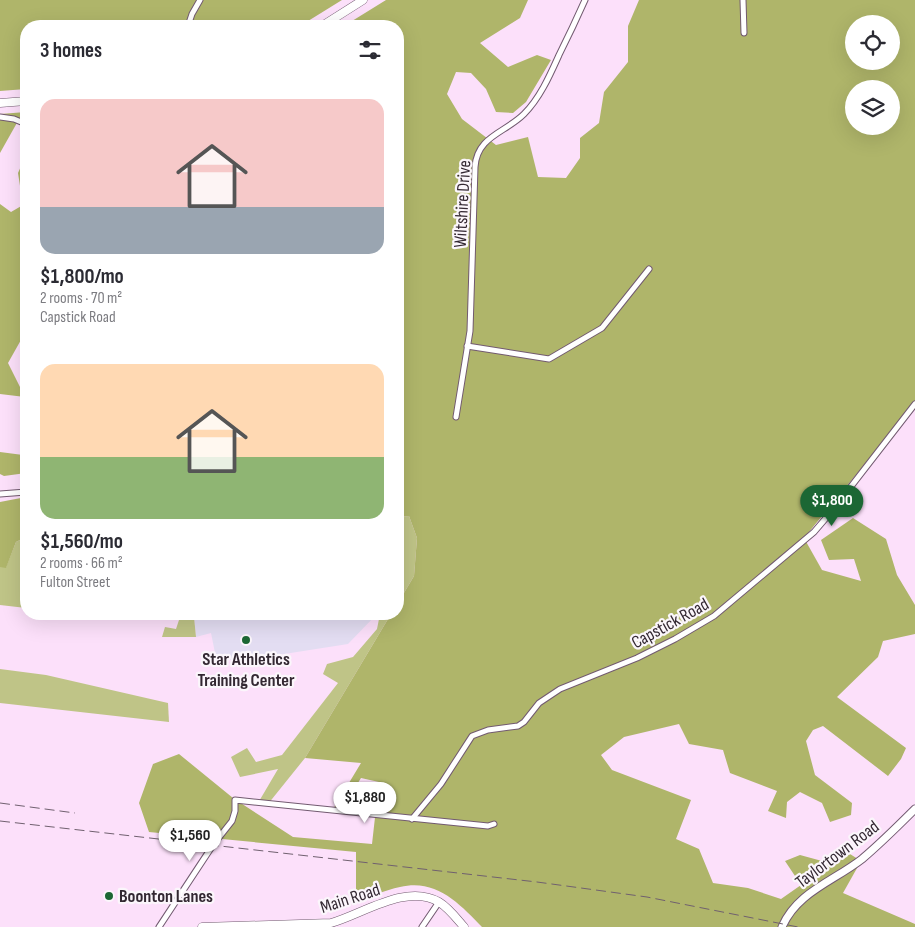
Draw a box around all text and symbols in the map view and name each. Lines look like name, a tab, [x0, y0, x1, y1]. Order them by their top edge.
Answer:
map controls	[845, 15, 900, 135]
button: locate	[845, 15, 900, 70]
icon: filters	[356, 36, 384, 64]
text: 3 homes	[40, 38, 102, 63]
button: layers	[845, 80, 900, 135]
icon: home	[167, 131, 257, 221]
street label: Wiltshire Drive	[450, 160, 475, 248]
text: $1,800/mo	[40, 264, 124, 289]
text: 2 rooms · 70 m²	[40, 289, 122, 308]
text: Capstick Road	[40, 308, 116, 327]
icon: home	[167, 396, 257, 486]
pin: $1,800	[791, 484, 873, 527]
text: $1,800	[811, 491, 853, 510]
text: $1,560/mo	[40, 529, 123, 554]
text: 2 rooms · 66 m²	[40, 554, 123, 573]
text: Fulton Street	[40, 573, 110, 592]
street label: Capstick Road	[628, 594, 713, 653]
marker: Star Athletics Training Center	[240, 634, 252, 646]
place label: Star Athletics Training Center	[197, 649, 295, 691]
pin: $1,880	[324, 782, 406, 824]
text: $1,880	[344, 788, 386, 807]
street label: Taylortown Road	[791, 816, 883, 893]
pin: $1,560	[149, 820, 231, 862]
text: $1,560	[170, 826, 210, 845]
street label: Main Road	[318, 879, 383, 918]
place label: Boonton Lanes	[119, 886, 213, 907]
marker: Boonton Lanes	[103, 890, 115, 902]

